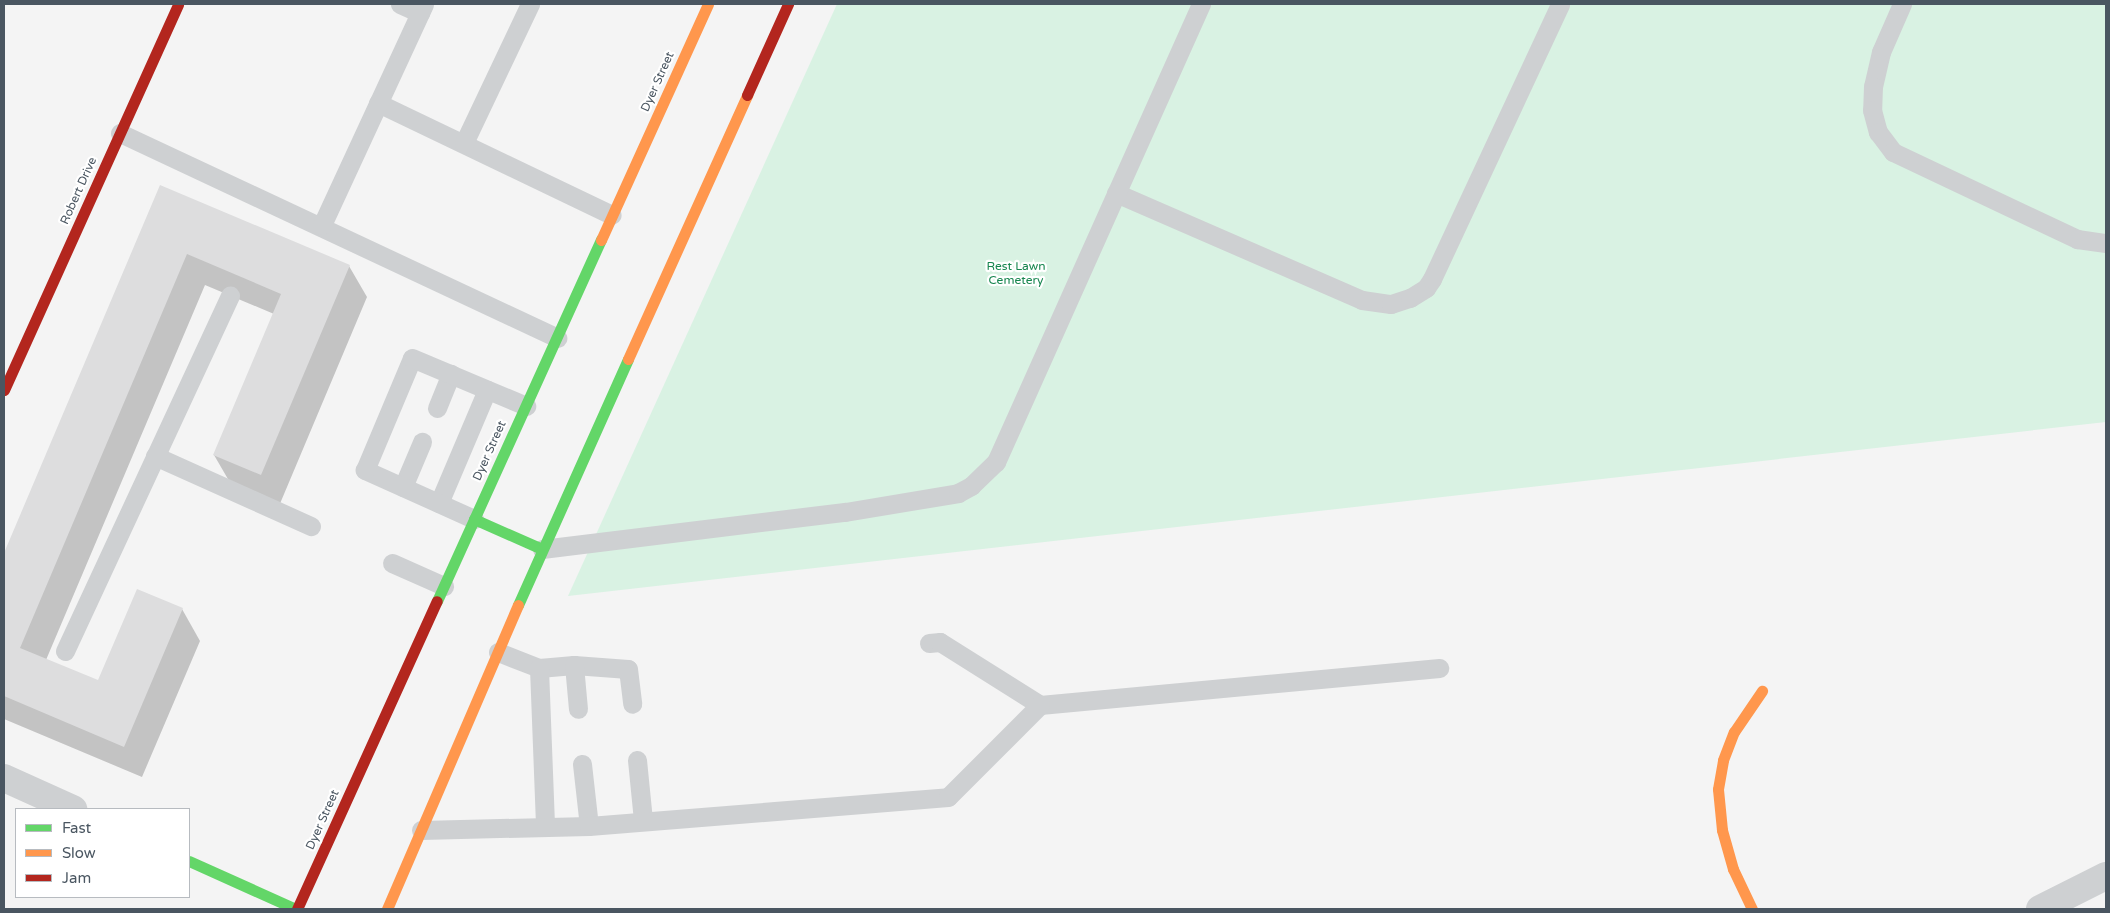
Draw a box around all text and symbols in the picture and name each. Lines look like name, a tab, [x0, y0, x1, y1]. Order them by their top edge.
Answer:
street label: Dyer Street	[638, 50, 678, 114]
street label: Robert Drive	[58, 155, 100, 227]
park label: Rest Lawn Cemetery	[986, 260, 1046, 288]
street label: Dyer Street	[470, 419, 510, 483]
street label: Dyer Street	[303, 788, 343, 852]
legend	[15, 808, 190, 898]
text: Fast	[62, 819, 91, 837]
text: Slow	[62, 844, 96, 862]
text: Jam	[62, 869, 91, 887]

